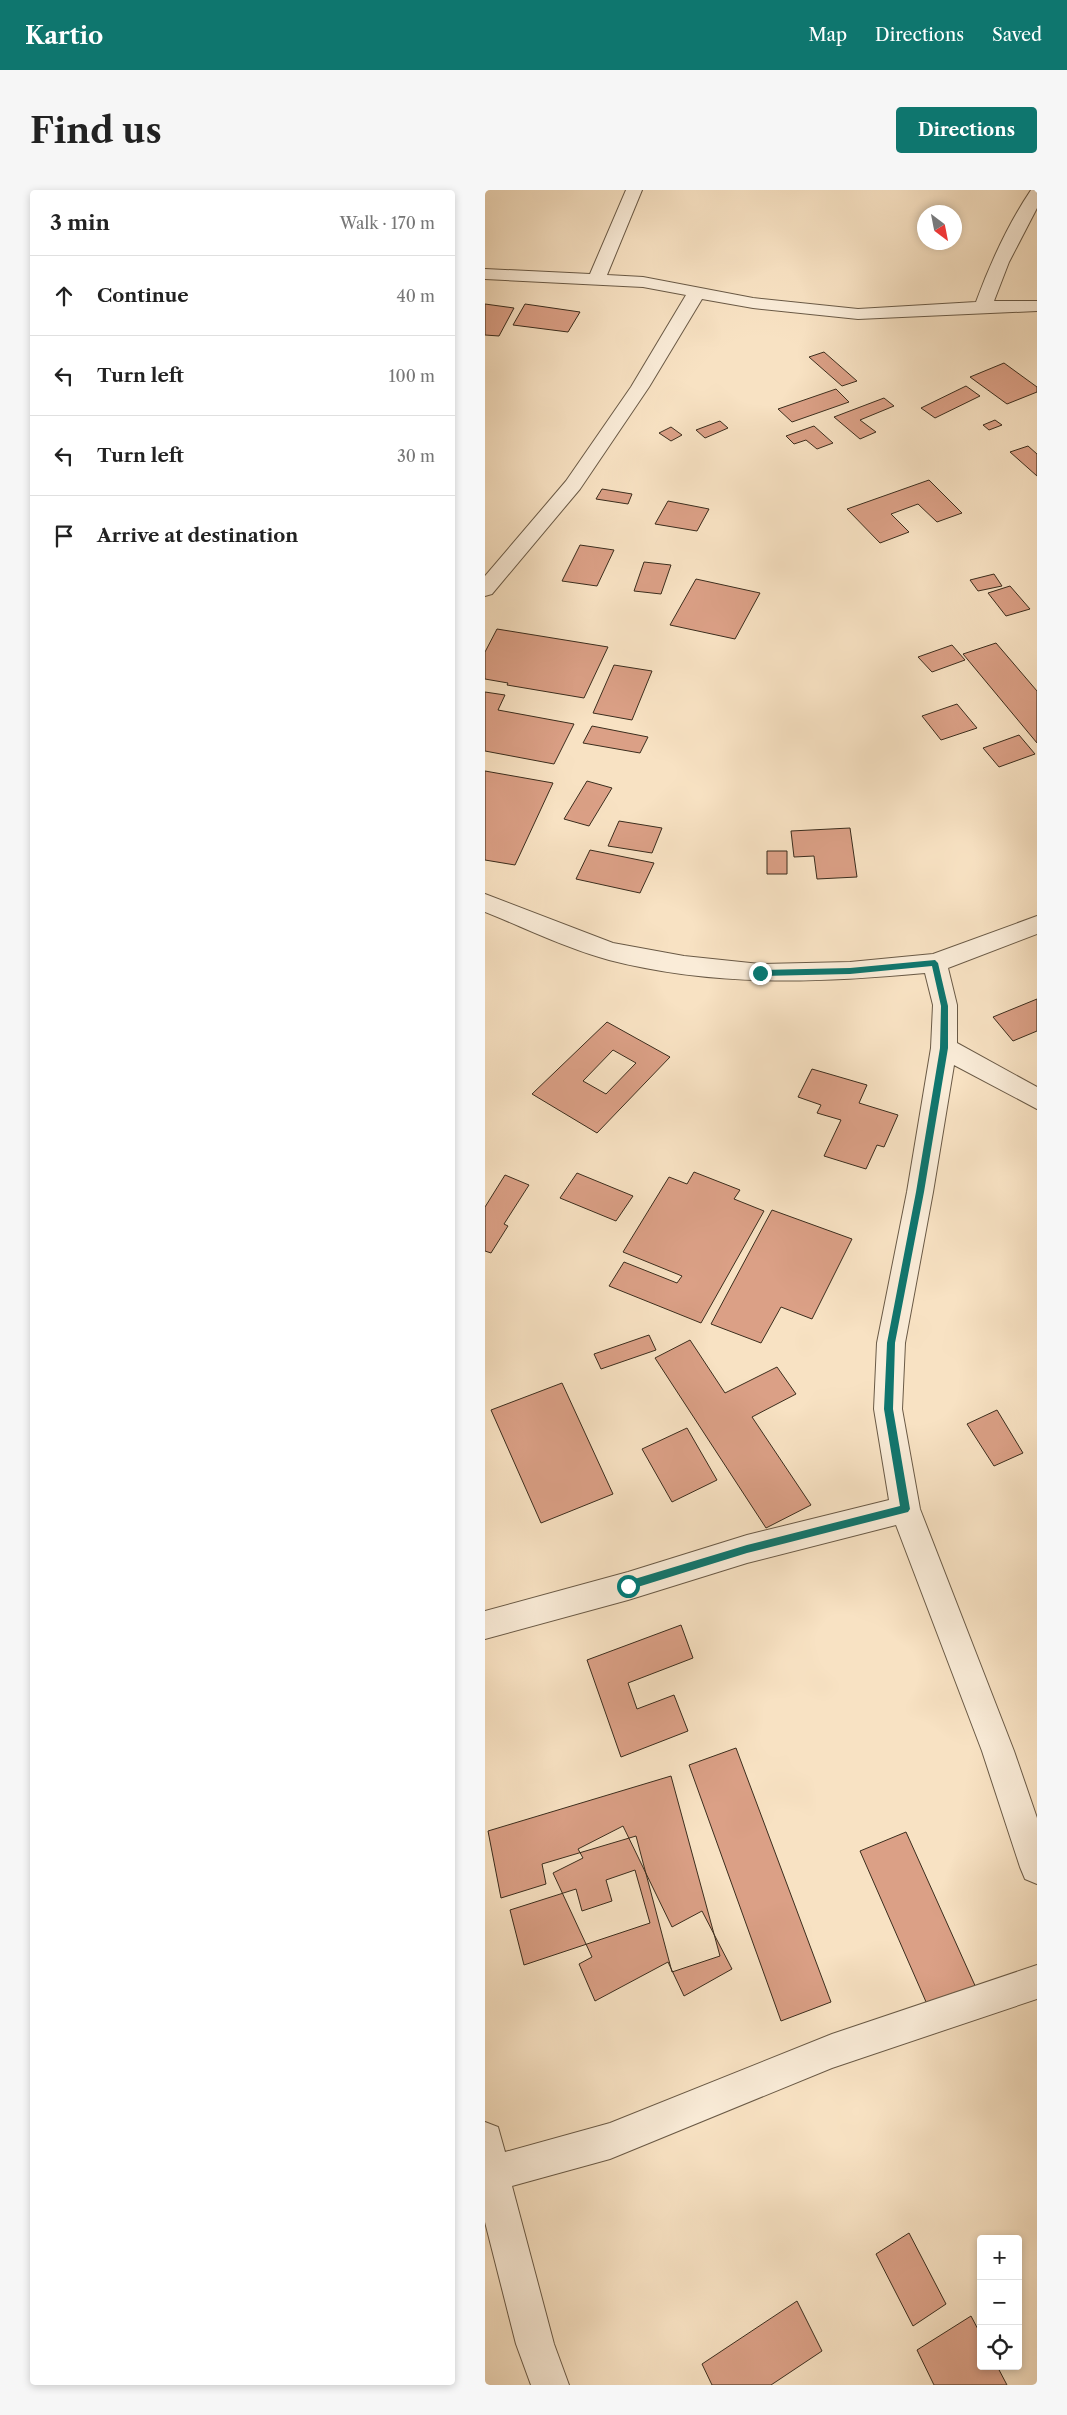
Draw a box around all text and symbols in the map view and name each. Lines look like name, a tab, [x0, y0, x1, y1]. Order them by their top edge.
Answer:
text: Kartio	[25, 21, 103, 50]
text: Map	[808, 24, 847, 46]
text: Directions	[875, 24, 964, 46]
text: Saved	[992, 24, 1042, 46]
button: Directions	[896, 107, 1037, 153]
text: Find us	[30, 109, 162, 152]
north arrow	[917, 205, 962, 250]
text: 3 min	[50, 210, 110, 235]
text: Walk · 170 m	[340, 213, 435, 233]
icon: ahead	[50, 282, 78, 310]
text: Continue	[97, 284, 189, 307]
text: 40 m	[396, 286, 435, 306]
icon: left	[50, 362, 78, 390]
text: Turn left	[97, 364, 184, 387]
text: 100 m	[389, 366, 435, 386]
icon: left	[50, 442, 78, 470]
text: Turn left	[97, 444, 184, 467]
text: 30 m	[397, 446, 435, 466]
icon: arrive	[50, 522, 78, 550]
text: Arrive at destination	[97, 524, 298, 547]
route end	[749, 962, 772, 985]
route start	[617, 1575, 640, 1598]
map controls	[977, 2235, 1022, 2370]
button: +	[977, 2235, 1022, 2280]
button: −	[977, 2280, 1022, 2325]
button: locate	[977, 2325, 1022, 2370]

